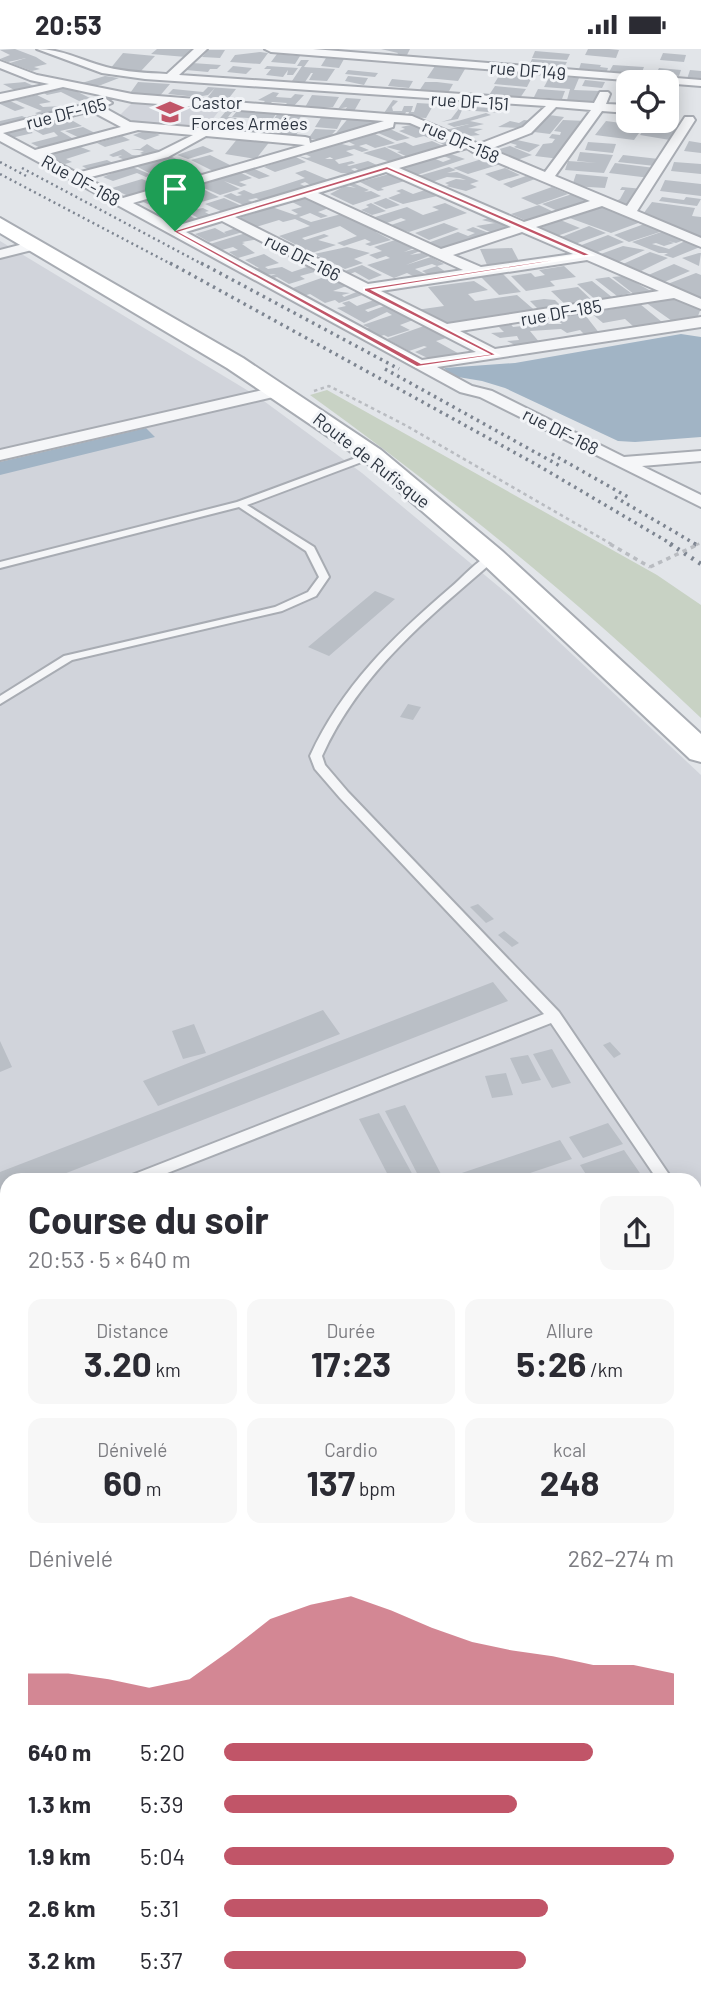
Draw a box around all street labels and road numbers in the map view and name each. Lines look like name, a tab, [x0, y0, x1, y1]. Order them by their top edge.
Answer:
street label: rue DF149	[489, 56, 567, 84]
street label: rue DF-151	[430, 87, 510, 115]
street label: rue DF-165	[24, 92, 108, 134]
street label: rue DF-158	[419, 114, 503, 168]
street label: Rue DF-168	[38, 149, 124, 211]
street label: rue DF-166	[261, 229, 345, 285]
street label: rue DF-185	[519, 294, 603, 330]
street label: rue DF-168	[519, 403, 603, 459]
street label: Route de Rufisque	[309, 407, 435, 513]

